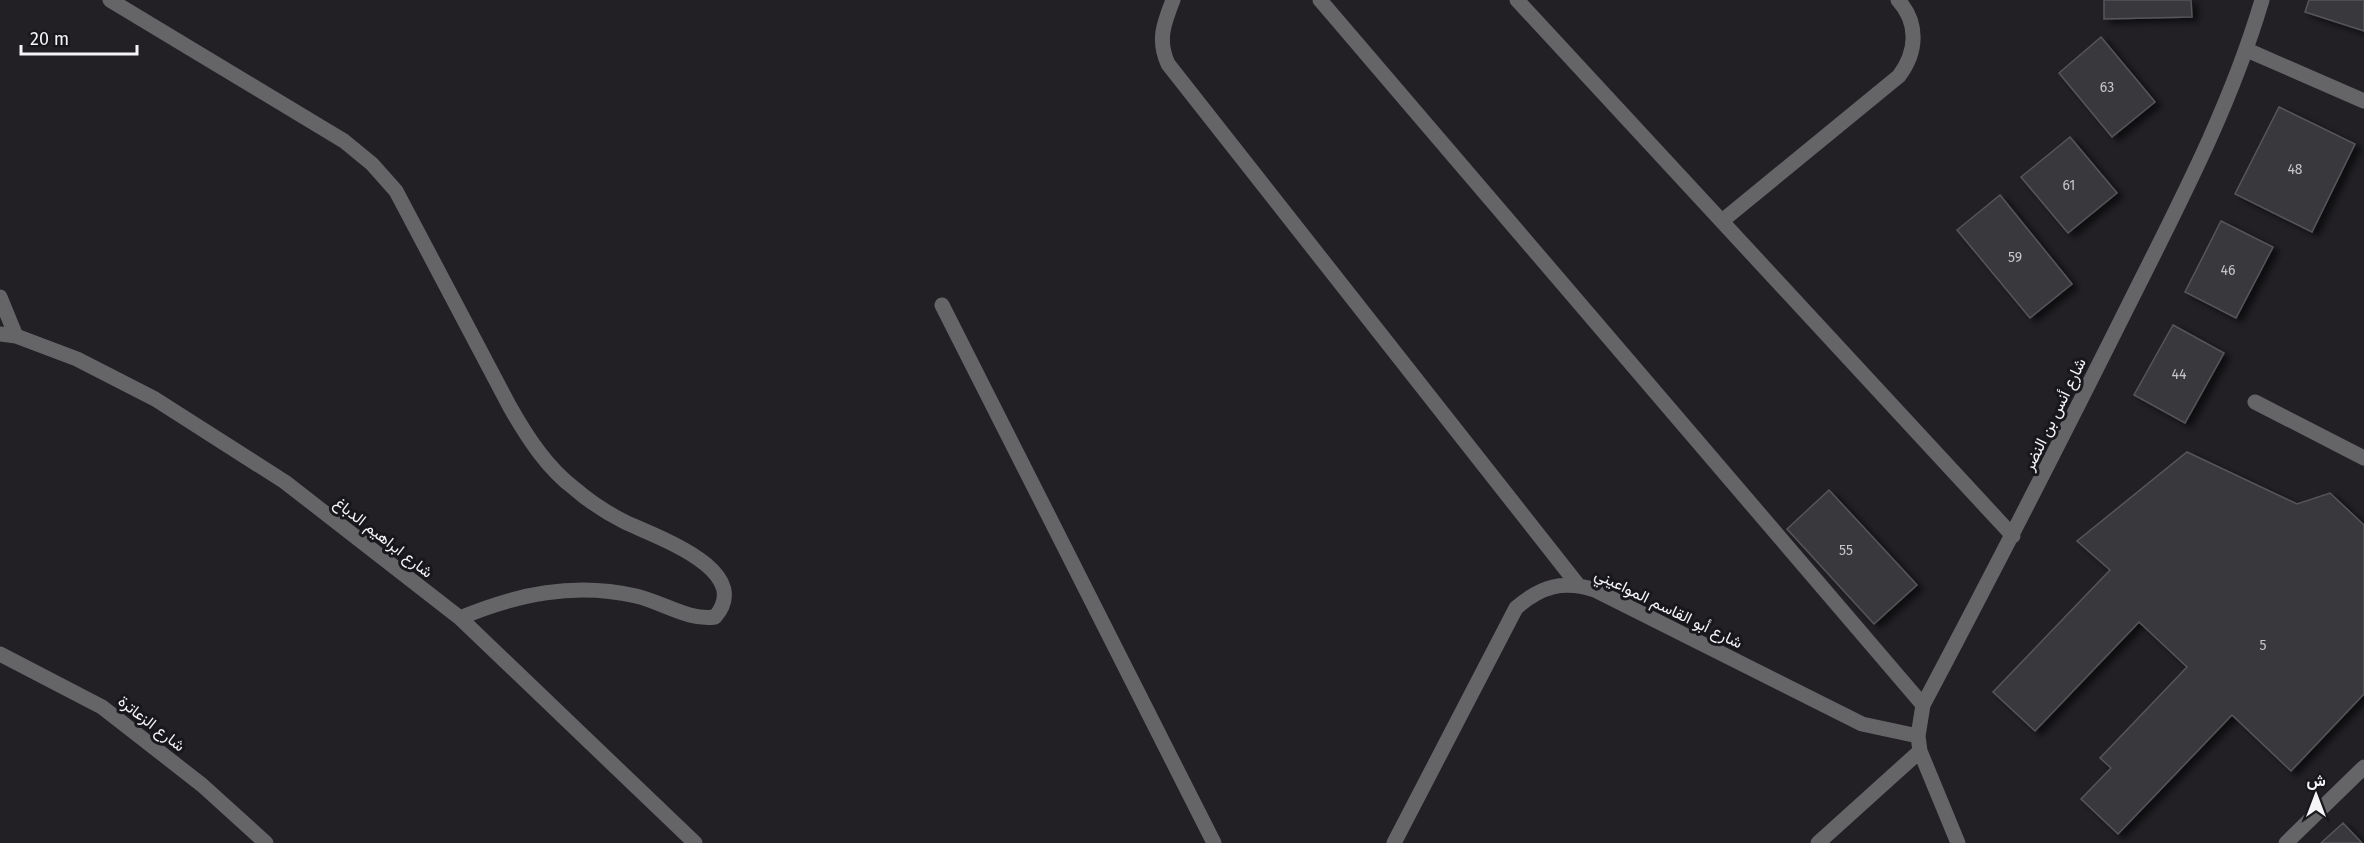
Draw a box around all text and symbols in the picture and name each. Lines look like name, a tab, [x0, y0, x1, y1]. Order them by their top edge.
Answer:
scale bar	[21, 18, 136, 56]
text: 20 m	[30, 28, 69, 50]
house number: 63	[2100, 79, 2114, 96]
house number: 48	[2287, 161, 2303, 178]
house number: 61	[2063, 177, 2075, 194]
house number: 59	[2008, 249, 2022, 266]
house number: 46	[2221, 262, 2235, 279]
street label: شارع أنس بن النضر	[2019, 355, 2092, 475]
house number: 44	[2172, 366, 2187, 383]
street label: شارع ابراهيم الدباغ	[329, 493, 437, 583]
house number: 55	[1839, 542, 1853, 559]
street label: شارع أبو القاسم المواعيني	[1590, 564, 1746, 656]
house number: 5	[2259, 637, 2267, 654]
street label: شارع الزعاترة	[113, 691, 189, 757]
north arrow	[2286, 765, 2346, 825]
text: ش	[2306, 771, 2326, 790]

